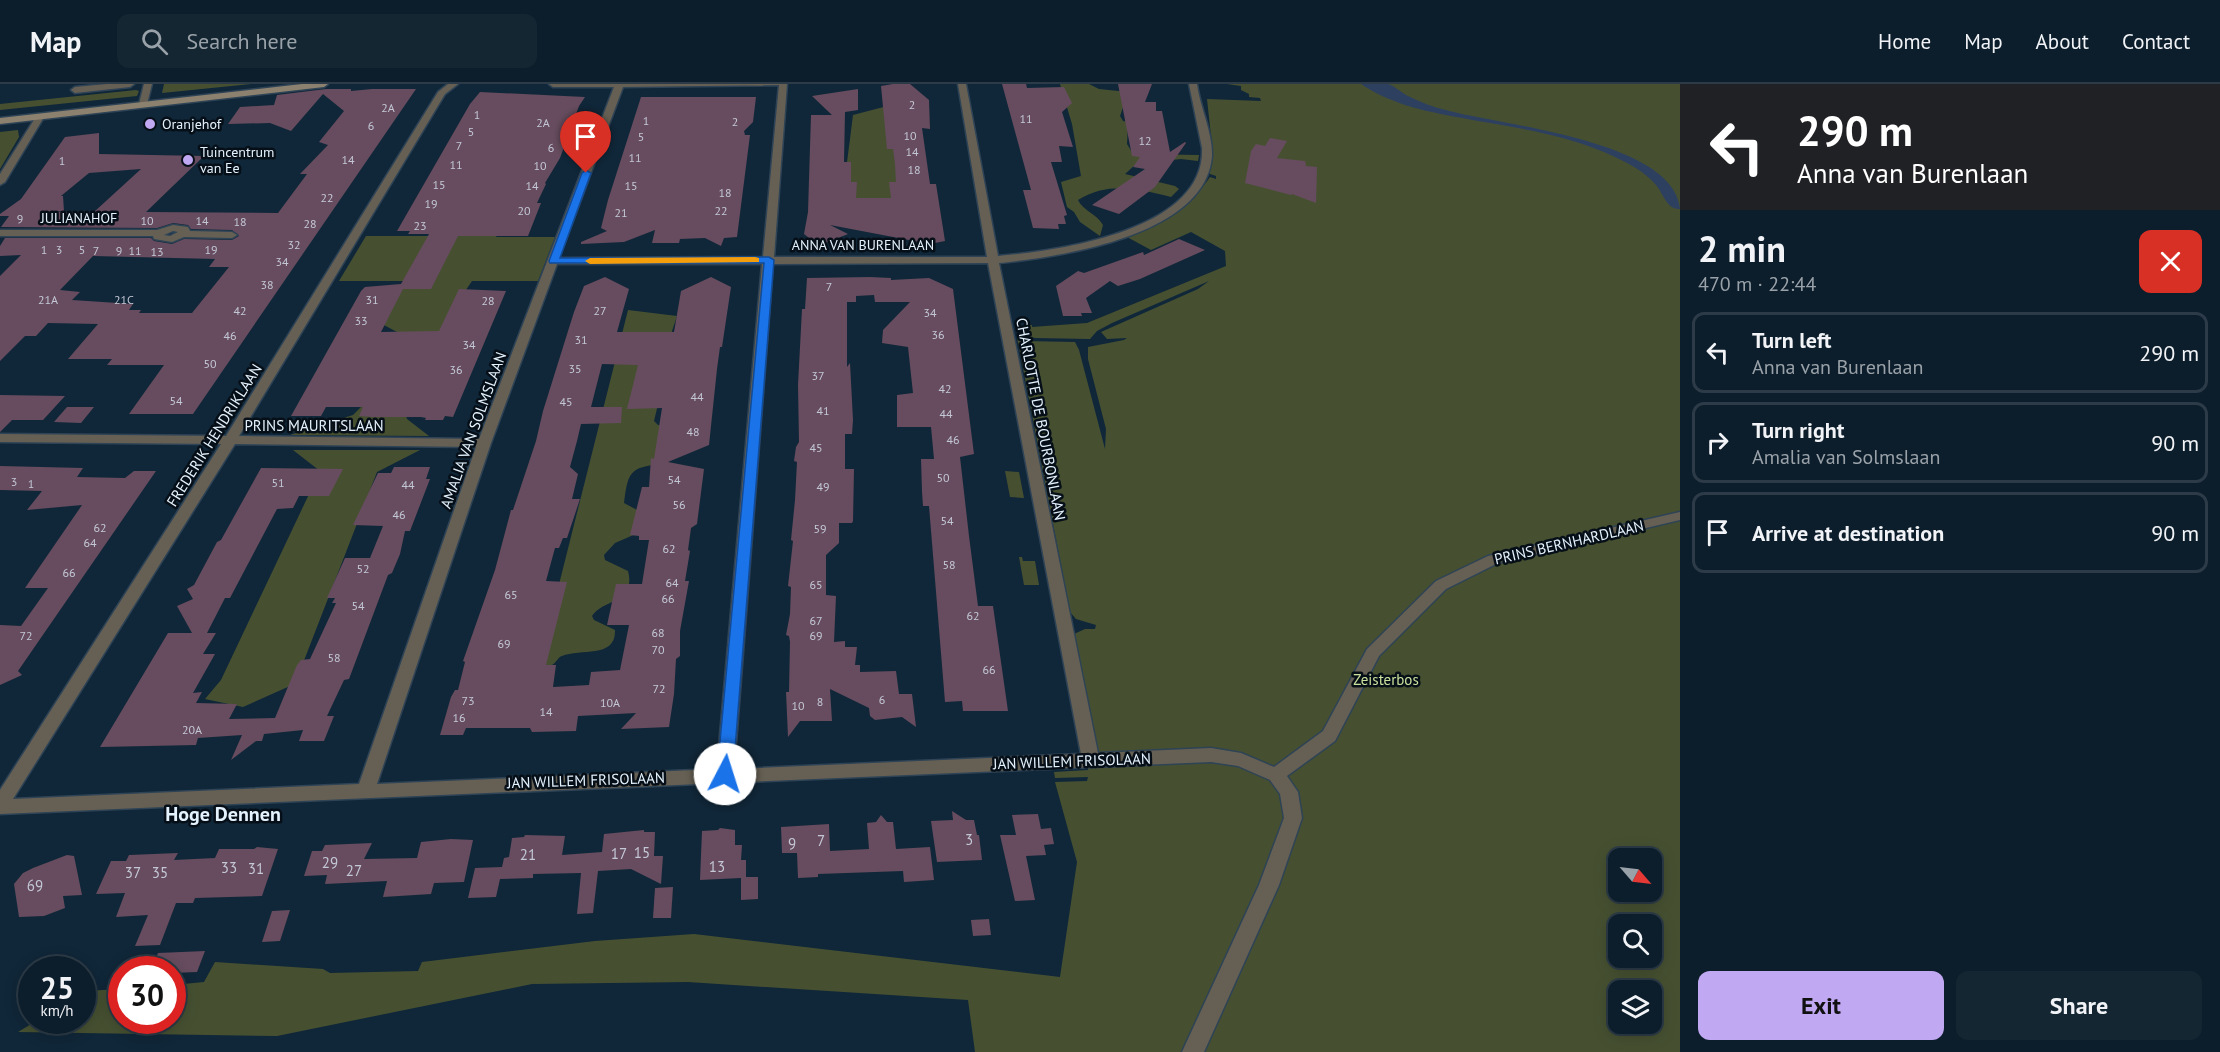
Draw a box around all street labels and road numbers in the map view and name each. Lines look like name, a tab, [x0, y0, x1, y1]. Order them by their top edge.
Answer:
street label: JULIANAHOF	[40, 209, 117, 227]
street label: ANNA VAN BURENLAAN	[792, 236, 934, 254]
street label: CHARLOTTE DE BOURBONLAAN	[1012, 316, 1070, 522]
street label: AMALIA VAN SOLMSLAAN	[436, 349, 510, 511]
street label: FREDERIK HENDRIKLAAN	[162, 360, 266, 510]
street label: PRINS MAURITSLAAN	[244, 416, 384, 435]
street label: PRINS BERNHARDLAAN	[1492, 516, 1646, 568]
street label: JAN WILLEM FRISOLAAN	[992, 749, 1151, 773]
street label: JAN WILLEM FRISOLAAN	[506, 768, 665, 792]

